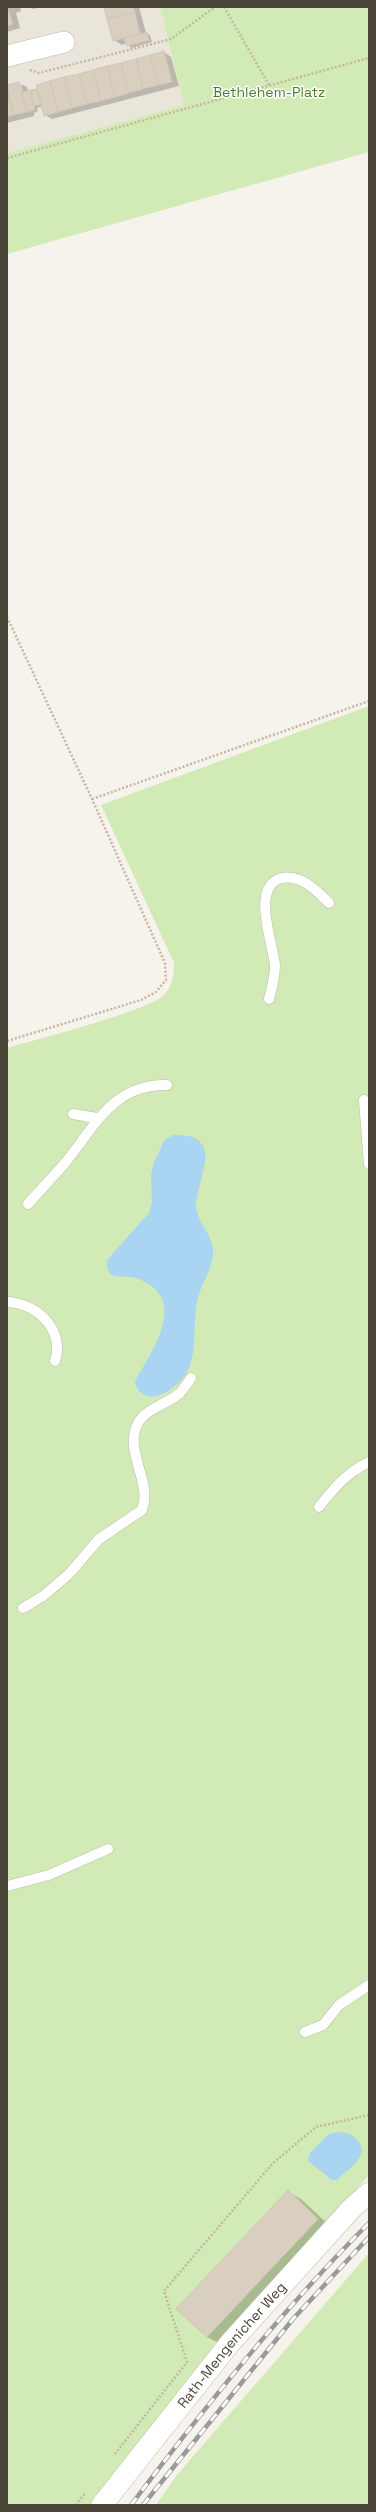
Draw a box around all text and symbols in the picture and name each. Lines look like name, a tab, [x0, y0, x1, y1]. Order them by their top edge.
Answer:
park label: Bethlehem-Platz	[213, 83, 325, 101]
street label: Rath-Mengenicher Weg	[173, 2278, 290, 2412]

